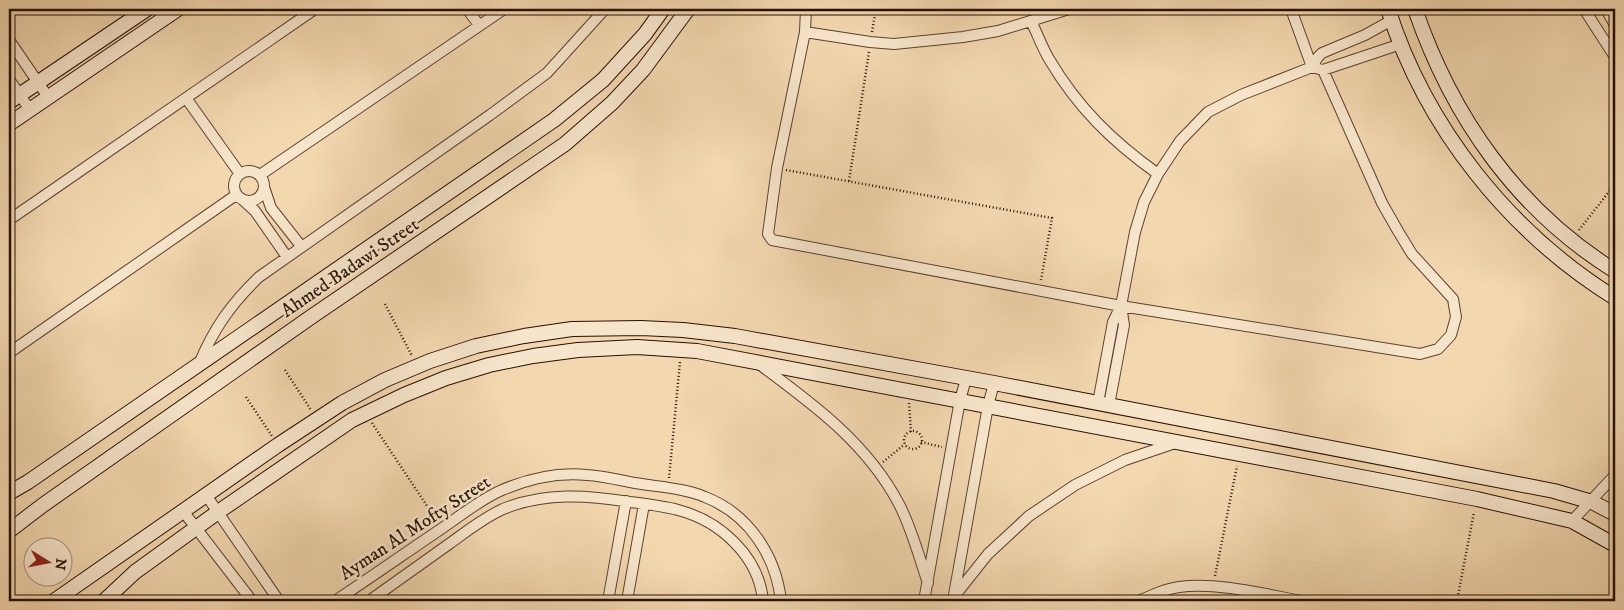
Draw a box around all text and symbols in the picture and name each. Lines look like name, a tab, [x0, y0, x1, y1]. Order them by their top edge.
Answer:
street label: Ahmed Badawi Street	[277, 213, 423, 323]
street label: Ayman Al Mofty Street	[335, 471, 495, 585]
north arrow	[22, 538, 72, 588]
text: N	[50, 557, 70, 572]

